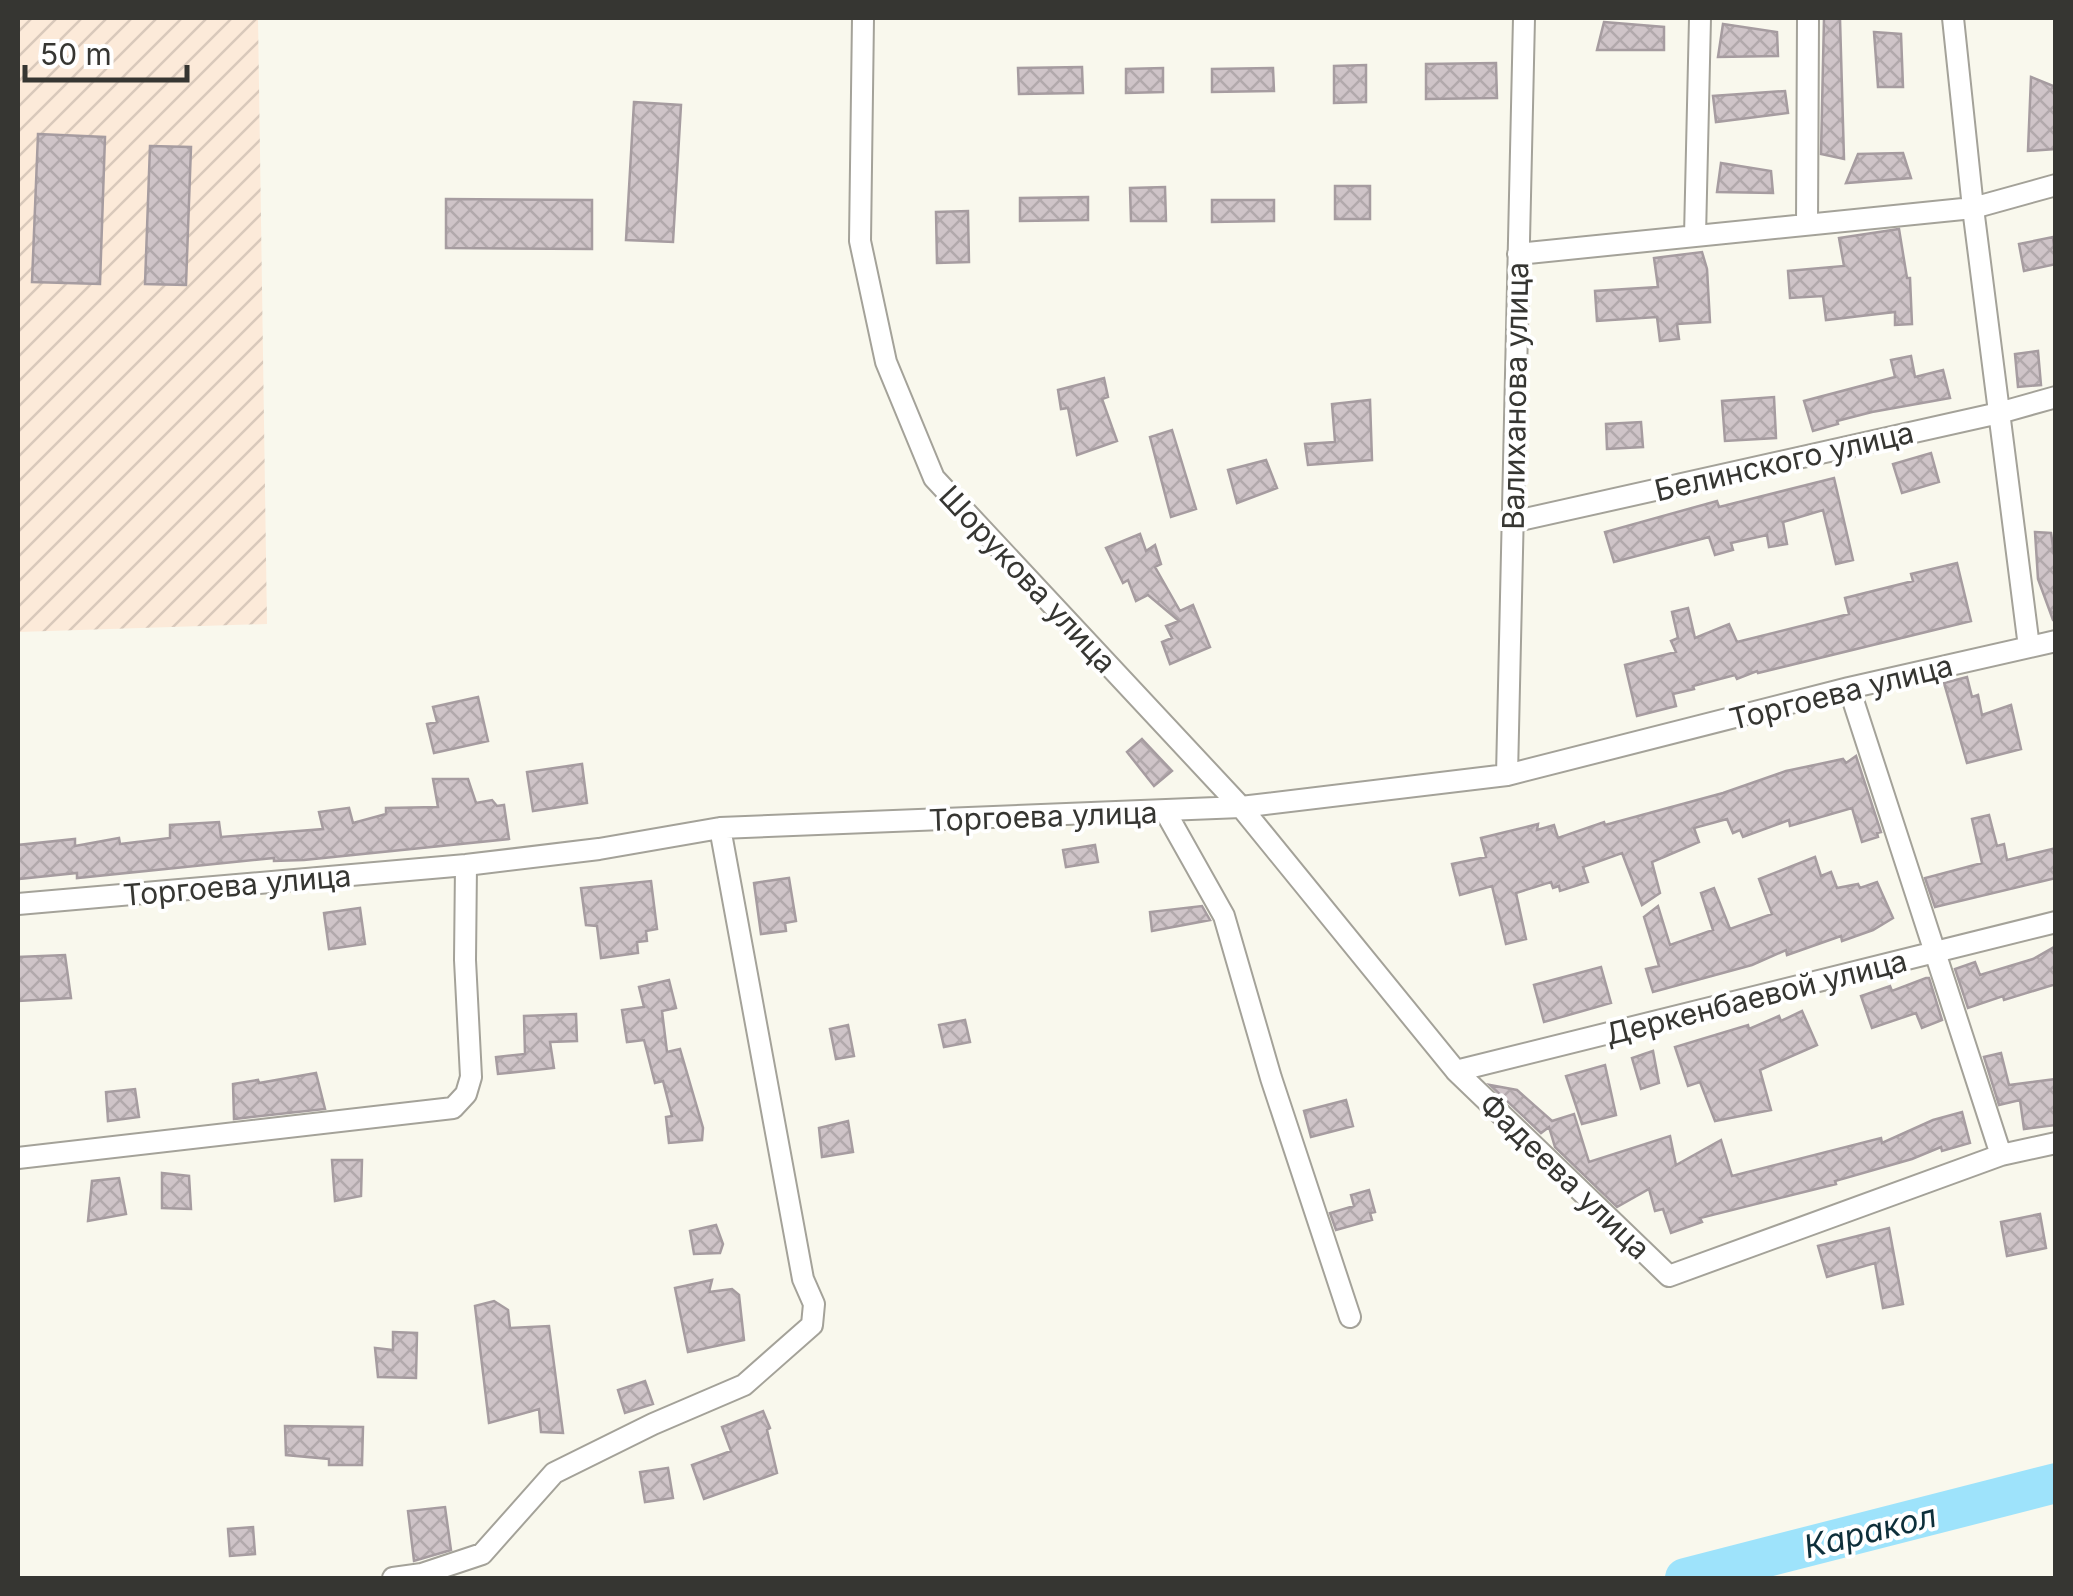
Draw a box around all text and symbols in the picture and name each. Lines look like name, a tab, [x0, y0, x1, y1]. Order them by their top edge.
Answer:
scale bar	[25, 20, 188, 82]
text: 50 m	[40, 36, 112, 72]
street label: Валиханова улица	[1495, 262, 1535, 530]
street label: Белинского улица	[1651, 414, 1917, 508]
street label: Шорукова улица	[932, 478, 1124, 680]
street label: Торгоева улица	[1726, 647, 1956, 737]
street label: Торгоева улица	[928, 794, 1158, 838]
street label: Торгоева улица	[121, 857, 353, 913]
street label: Деркенбаевой улица	[1601, 942, 1911, 1052]
street label: Фадеева улица	[1472, 1086, 1658, 1266]
water label: Каракол	[1800, 1496, 1940, 1566]

